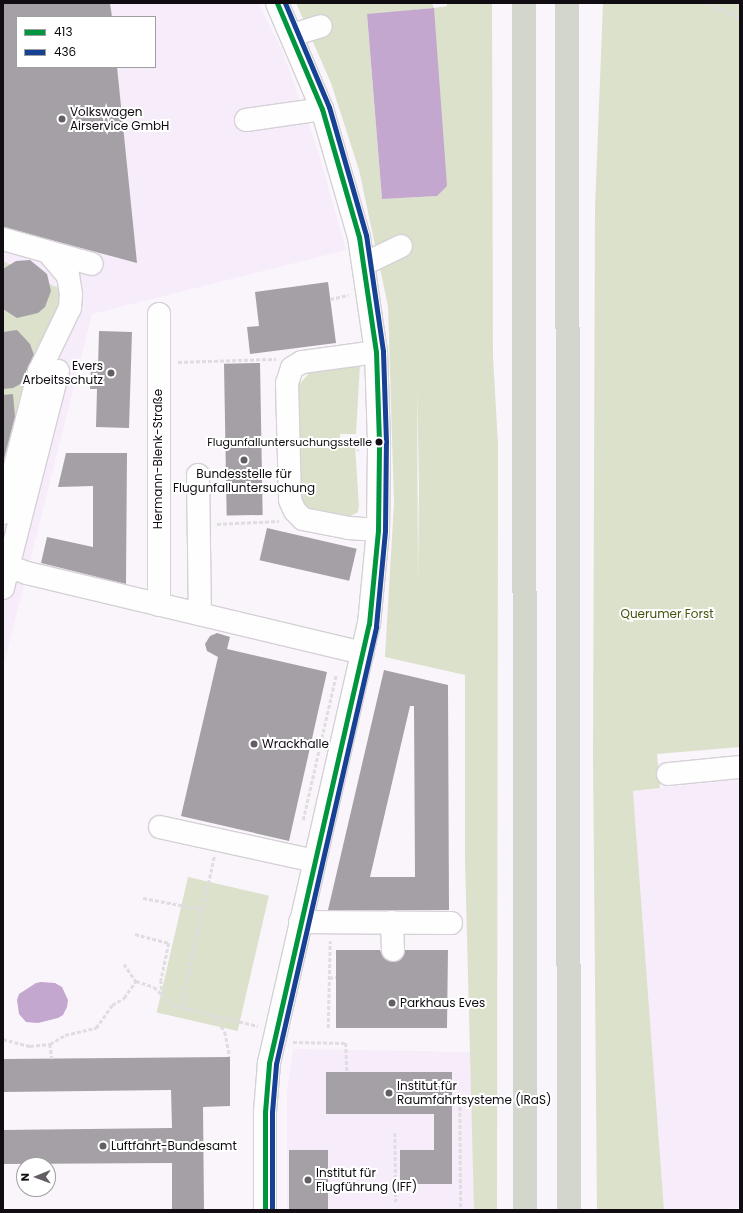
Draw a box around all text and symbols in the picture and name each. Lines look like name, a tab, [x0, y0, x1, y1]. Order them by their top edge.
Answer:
legend	[16, 16, 156, 68]
text: 413	[54, 23, 72, 40]
text: 436	[54, 43, 76, 60]
place label: Volkswagen Airservice GmbH	[70, 105, 169, 133]
marker: Volkswagen Airservice GmbH	[57, 114, 67, 124]
place label: Evers Arbeitsschutz	[23, 359, 103, 387]
marker: Evers Arbeitsschutz	[106, 368, 116, 378]
street label: Hermann-Blenk-Straße	[151, 389, 165, 529]
place label: Flugunfalluntersuchungsstelle	[207, 435, 372, 449]
marker: Flugunfalluntersuchungsstelle	[374, 437, 384, 447]
marker: Bundesstelle für Flugunfalluntersuchung	[239, 455, 249, 465]
place label: Bundesstelle für Flugunfalluntersuchung	[173, 467, 315, 495]
park label: Querumer Forst	[620, 607, 714, 621]
place label: Wrackhalle	[262, 737, 329, 751]
marker: Wrackhalle	[249, 739, 259, 749]
place label: Parkhaus Eves	[400, 996, 485, 1010]
marker: Parkhaus Eves	[387, 998, 397, 1008]
place label: Institut für Raumfahrtsysteme (IRaS)	[397, 1079, 551, 1107]
marker: Institut für Raumfahrtsysteme (IRaS)	[384, 1088, 394, 1098]
place label: Luftfahrt-Bundesamt	[111, 1139, 237, 1153]
marker: Luftfahrt-Bundesamt	[98, 1141, 108, 1151]
north arrow	[16, 1157, 56, 1197]
place label: Institut für Flugführung (IFF)	[316, 1166, 417, 1194]
text: N	[17, 1173, 33, 1181]
marker: Institut für Flugführung (IFF)	[303, 1175, 313, 1185]

